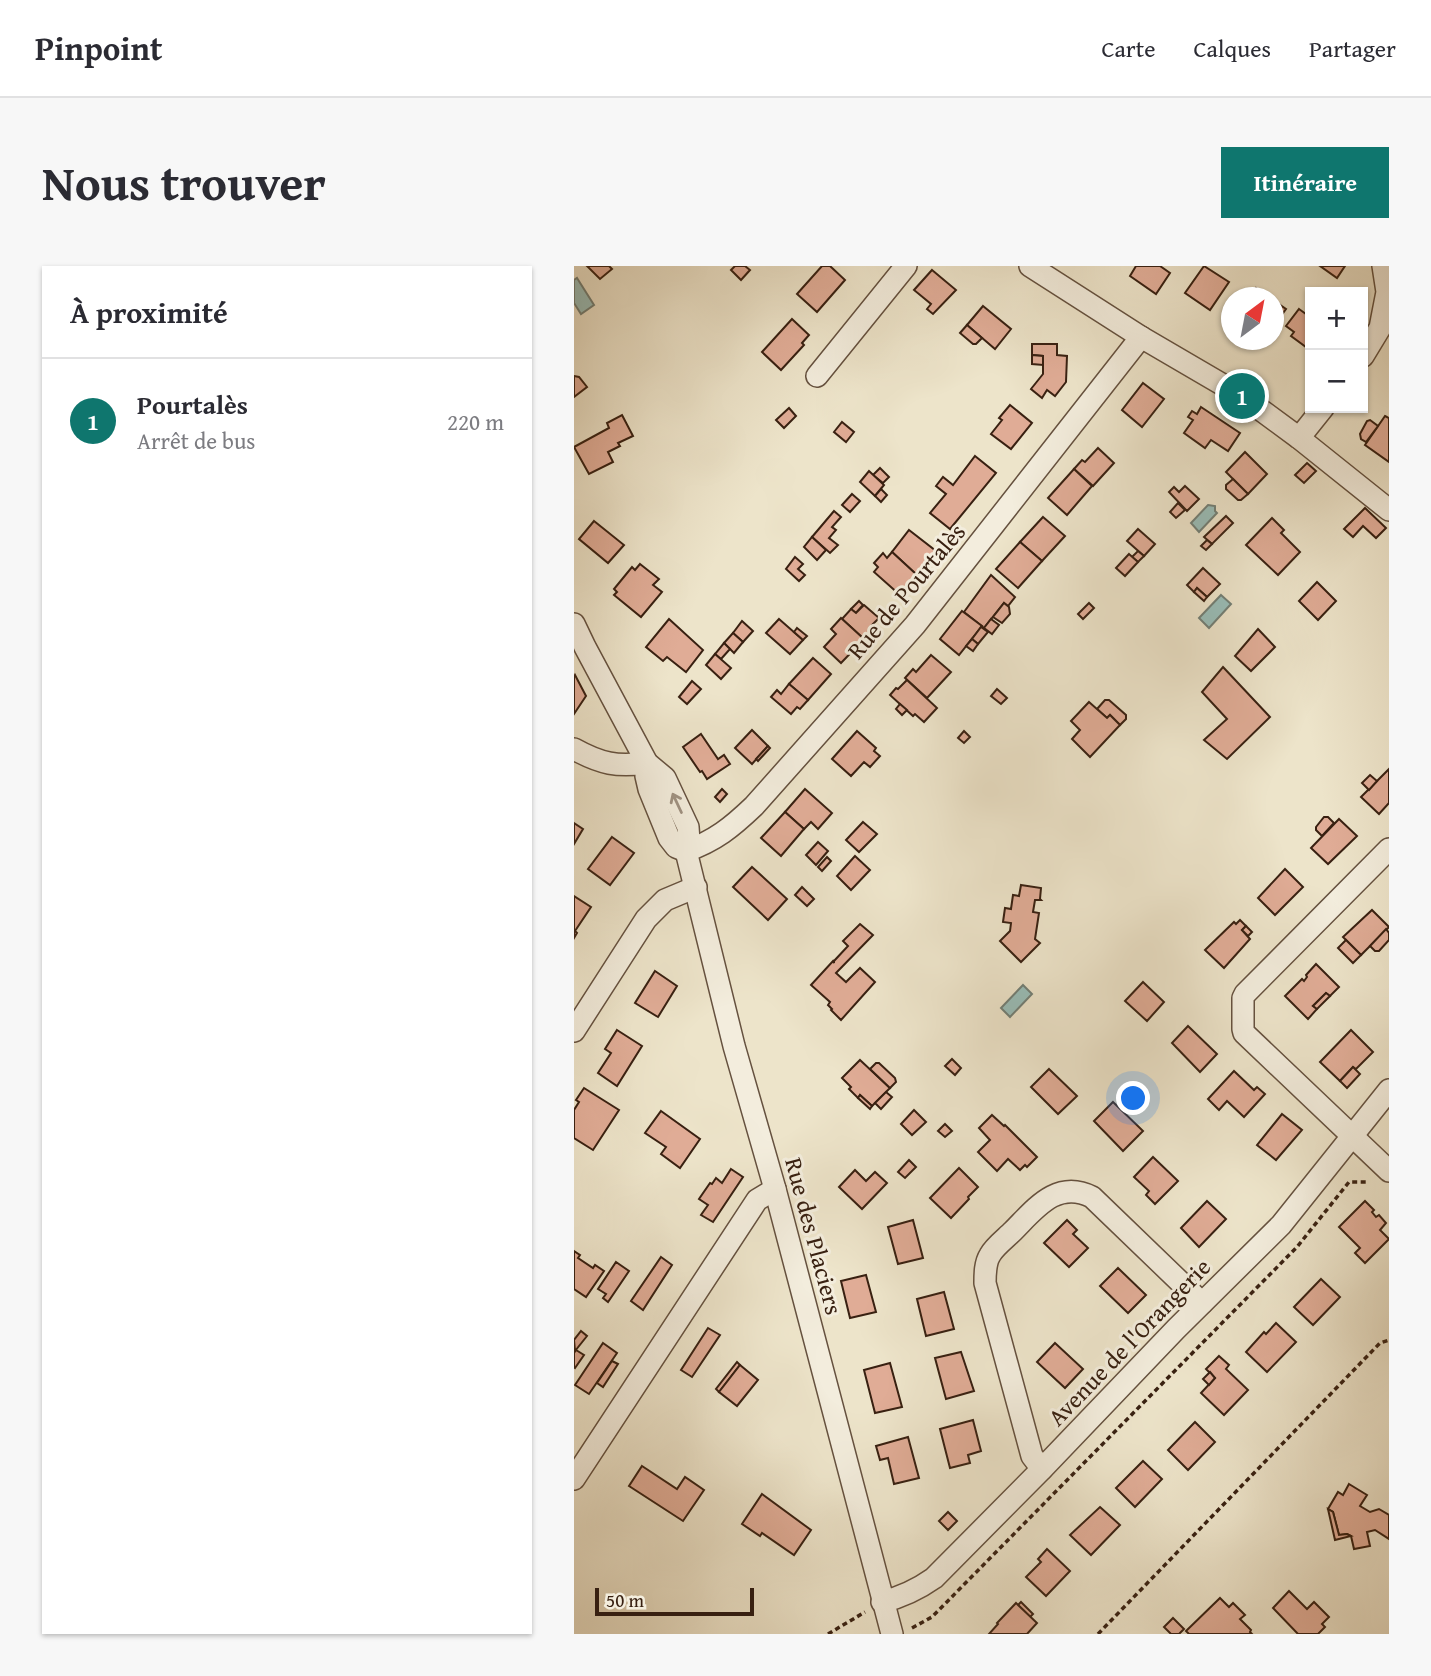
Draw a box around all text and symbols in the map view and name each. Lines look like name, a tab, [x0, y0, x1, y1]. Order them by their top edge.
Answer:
text: Pinpoint	[35, 24, 162, 72]
text: Carte	[1101, 31, 1155, 66]
text: Calques	[1193, 31, 1271, 66]
text: Partager	[1309, 31, 1396, 66]
text: Nous trouver	[42, 146, 326, 218]
button: Itinéraire	[1221, 147, 1389, 218]
north arrow	[1221, 287, 1284, 350]
map controls	[1305, 287, 1368, 413]
button: +	[1305, 287, 1368, 350]
text: À proximité	[70, 290, 228, 334]
button: −	[1305, 350, 1368, 413]
pin: 1	[1219, 370, 1265, 422]
text: Pourtalès	[137, 385, 248, 424]
text: 1	[87, 405, 99, 438]
text: 220 m	[447, 405, 504, 438]
text: Arrêt de bus	[137, 424, 256, 457]
street label: Rue de Pourtalès	[839, 515, 973, 667]
one-way arrow	[670, 793, 683, 814]
your location	[1116, 1081, 1150, 1115]
street label: Rue des Placiers	[776, 1154, 852, 1318]
street label: Avenue de l'Orangerie	[1039, 1250, 1219, 1434]
scale bar	[595, 1585, 754, 1617]
text: 50 m	[606, 1586, 644, 1614]

